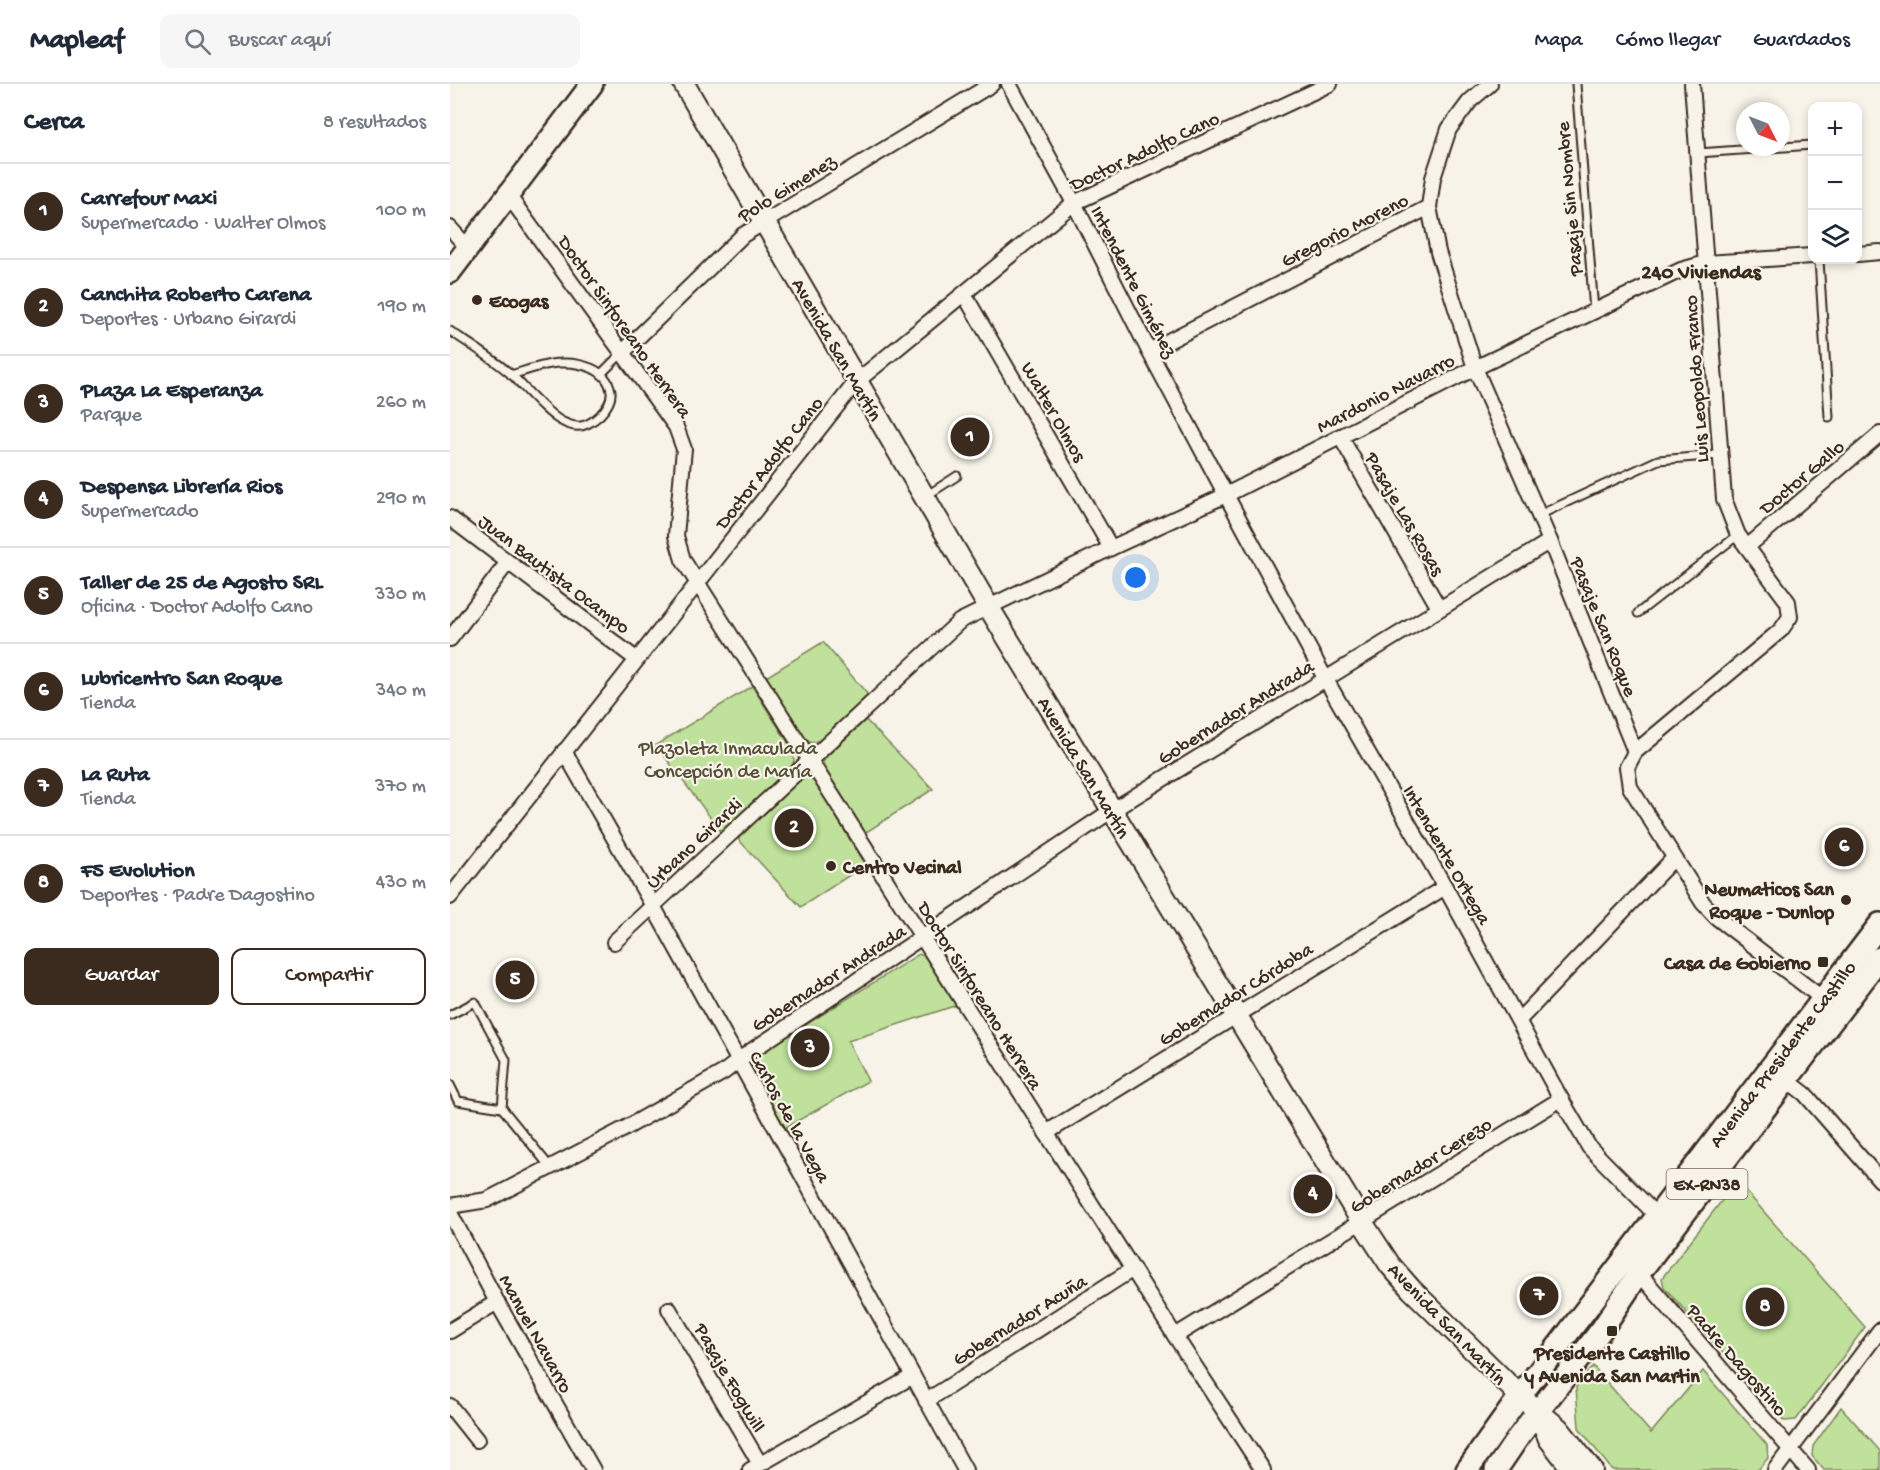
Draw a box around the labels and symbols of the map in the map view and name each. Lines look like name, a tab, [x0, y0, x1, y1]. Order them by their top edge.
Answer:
north arrow	[1736, 102, 1790, 156]
street label: Doctor Adolfo Cano	[1065, 109, 1224, 199]
street label: Pasaje Sin Nombre	[1553, 120, 1590, 278]
street label: Polo Gimenez	[734, 150, 842, 230]
street label: Gregorio Moreno	[1278, 190, 1413, 274]
street label: Intendente Giménez	[1084, 203, 1181, 363]
street label: Doctor Sinforeano Herrera	[550, 231, 696, 425]
district label: 240 Viviendas	[1641, 262, 1762, 287]
street label: Avenida San Martín	[785, 275, 885, 427]
place label: Ecogas	[489, 292, 550, 315]
marker: Ecogas	[470, 293, 484, 307]
street label: Luis Leopoldo Franco	[1681, 294, 1716, 463]
street label: Mardonio Navarro	[1314, 350, 1459, 440]
street label: Walter Olmos	[1014, 359, 1090, 467]
street label: Doctor Adolfo Cano	[711, 393, 830, 537]
pin: 1	[950, 414, 990, 460]
street label: Doctor Gallo	[1755, 437, 1850, 522]
street label: Pasaje Las Rosas	[1358, 448, 1448, 581]
street label: Juan Bautista Ocampo	[472, 511, 633, 640]
street label: Pasaje San Roque	[1563, 553, 1641, 701]
your location	[1121, 563, 1150, 592]
street label: Gobernador Andrada	[1155, 656, 1320, 771]
street label: Avenida San Martín	[1031, 694, 1134, 844]
park label: Plazoleta Inmaculada Concepción de María	[638, 739, 818, 785]
street label: Intendente Ortega	[1396, 782, 1495, 930]
street label: Urbano Girardi	[642, 794, 748, 895]
pin: 2	[774, 806, 814, 850]
pin: 6	[1824, 824, 1864, 870]
place label: Centro Vecinal	[842, 858, 962, 881]
marker: Centro Vecinal	[824, 859, 838, 873]
place label: Neumaticos San Roque - Dunlop	[1704, 880, 1834, 926]
marker: Neumaticos San Roque - Dunlop	[1839, 893, 1853, 907]
street label: Doctor Sinforeano Herrera	[910, 897, 1046, 1096]
street label: Gobernador Andrada	[748, 921, 912, 1038]
street label: Gobernador Córdoba	[1155, 939, 1319, 1053]
place label: Casa de Gobierno	[1663, 954, 1812, 977]
marker: Casa de Gobierno	[1816, 955, 1830, 969]
pin: 5	[496, 958, 534, 1002]
street label: Avenida Presidente Castillo	[1706, 958, 1863, 1153]
pin: 3	[790, 1026, 830, 1070]
street label: Carlos de la Vega	[742, 1048, 834, 1188]
street label: Gobernador Cerezo	[1347, 1114, 1497, 1220]
road number: EX-RN38	[1666, 1169, 1748, 1199]
pin: 4	[1294, 1172, 1332, 1216]
street label: Avenida San Martín	[1381, 1260, 1510, 1392]
street label: Manuel Navarro	[492, 1271, 576, 1398]
street label: Gobernador Acuña	[949, 1271, 1093, 1373]
pin: 7	[1520, 1274, 1558, 1318]
pin: 8	[1746, 1284, 1784, 1330]
street label: Padre Dagostino	[1680, 1300, 1790, 1422]
street label: Pasaje Fogwill	[687, 1319, 768, 1437]
marker: Presidente Castillo y Avenida San Martin	[1605, 1324, 1619, 1338]
place label: Presidente Castillo y Avenida San Martin	[1523, 1344, 1700, 1390]

